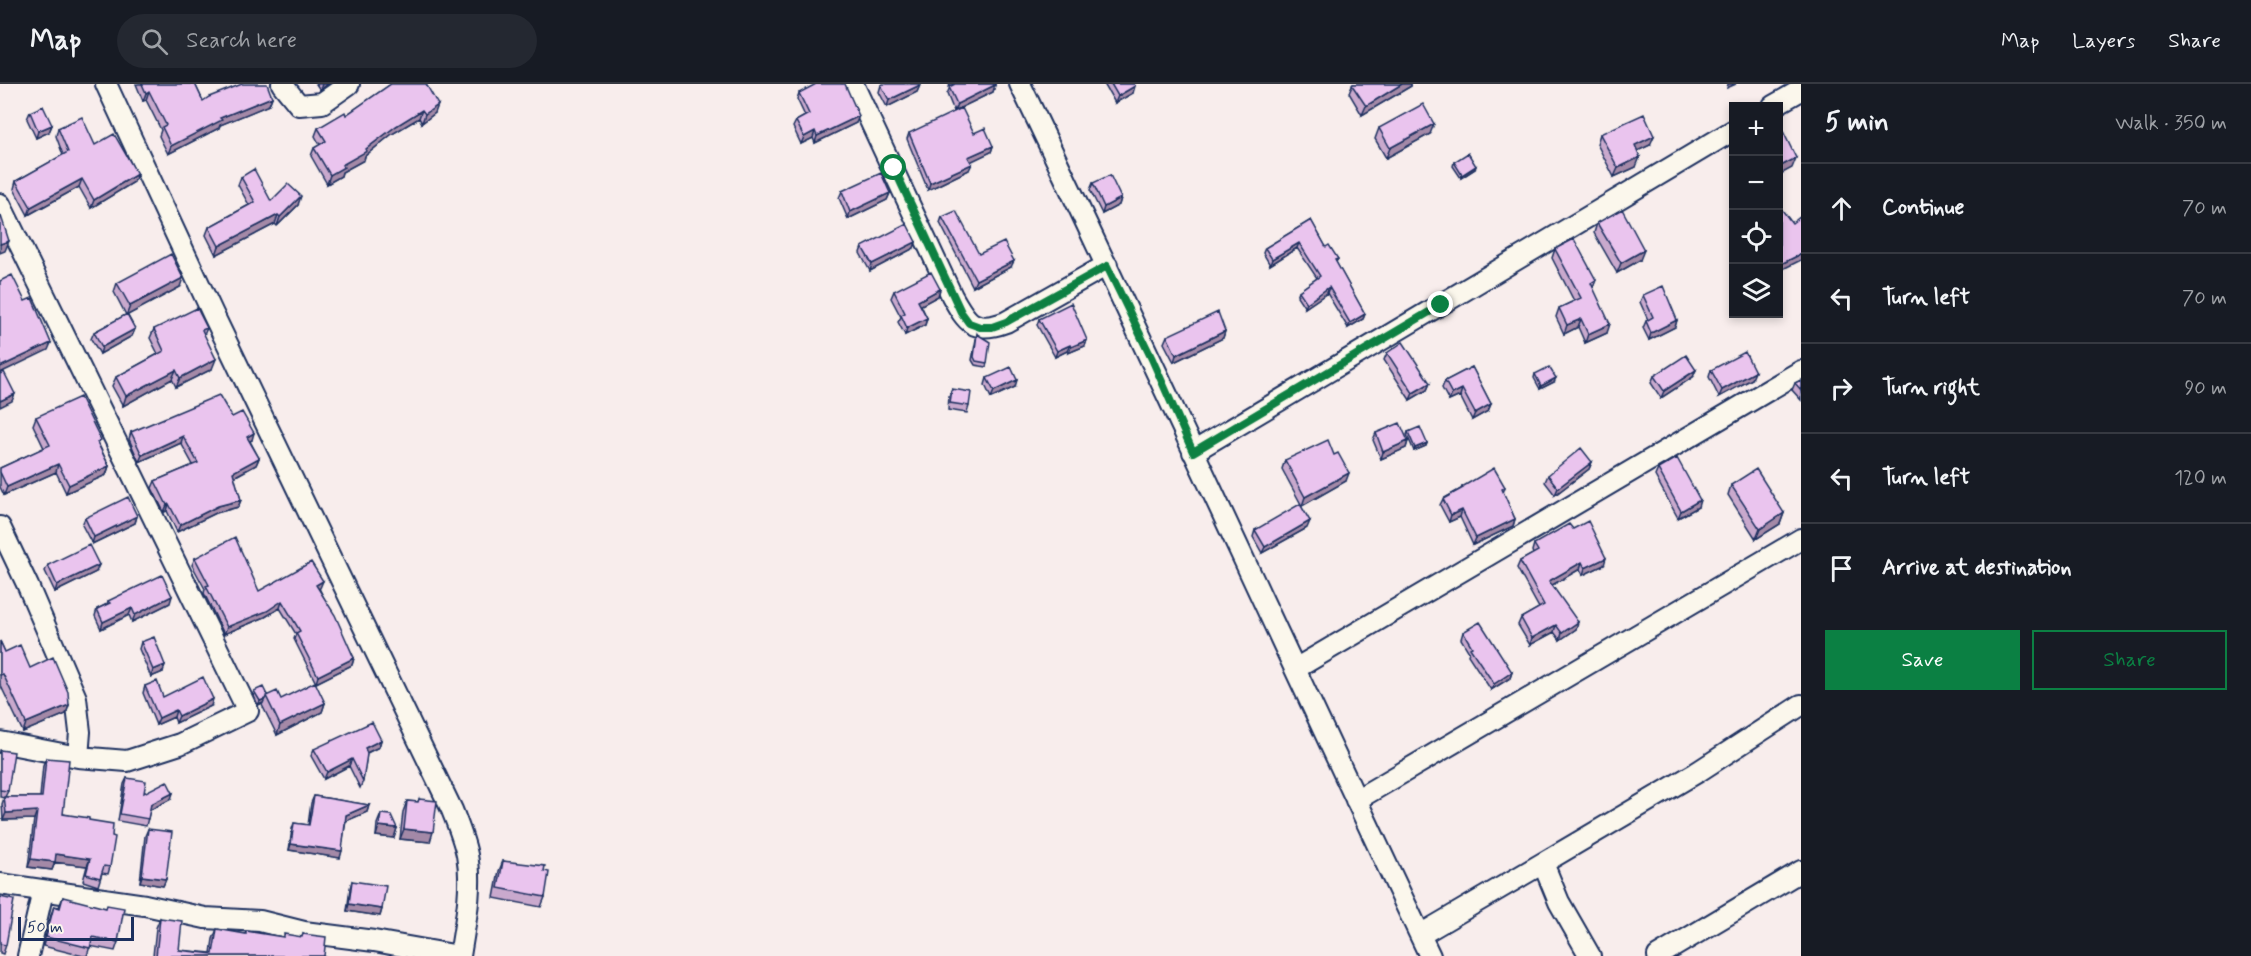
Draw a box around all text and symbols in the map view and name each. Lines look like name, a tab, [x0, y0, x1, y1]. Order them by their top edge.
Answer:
search box	[117, 14, 537, 68]
text: Map	[30, 23, 81, 60]
icon: search	[138, 25, 171, 58]
text: Search here	[186, 27, 297, 55]
text: Map	[2001, 27, 2039, 55]
text: Layers	[2072, 27, 2135, 55]
text: Share	[2168, 27, 2221, 55]
map controls	[1729, 102, 1783, 318]
button: +	[1729, 102, 1783, 156]
text: 5 min	[1825, 106, 1889, 140]
text: Walk · 350 m	[2115, 110, 2227, 137]
route start	[880, 154, 906, 180]
button: −	[1729, 156, 1783, 210]
icon: ahead	[1825, 192, 1858, 225]
text: Continue	[1882, 194, 1964, 222]
text: 70 m	[2182, 195, 2227, 222]
button: locate	[1729, 210, 1783, 264]
button: layers	[1729, 264, 1783, 318]
icon: left	[1825, 282, 1858, 315]
text: Turn left	[1882, 284, 1970, 312]
text: 70 m	[2182, 285, 2227, 312]
route end	[1427, 291, 1453, 317]
icon: right	[1825, 372, 1858, 405]
text: Turn right	[1882, 374, 1980, 402]
text: 90 m	[2184, 375, 2227, 402]
icon: left	[1825, 462, 1858, 495]
text: Turn left	[1882, 464, 1970, 492]
text: 120 m	[2174, 465, 2227, 492]
icon: arrive	[1825, 552, 1858, 585]
text: Arrive at destination	[1882, 554, 2072, 582]
button: Save	[1825, 630, 2020, 690]
button: Share	[2032, 630, 2227, 690]
scale bar	[18, 914, 134, 942]
text: 50 m	[27, 917, 63, 938]

